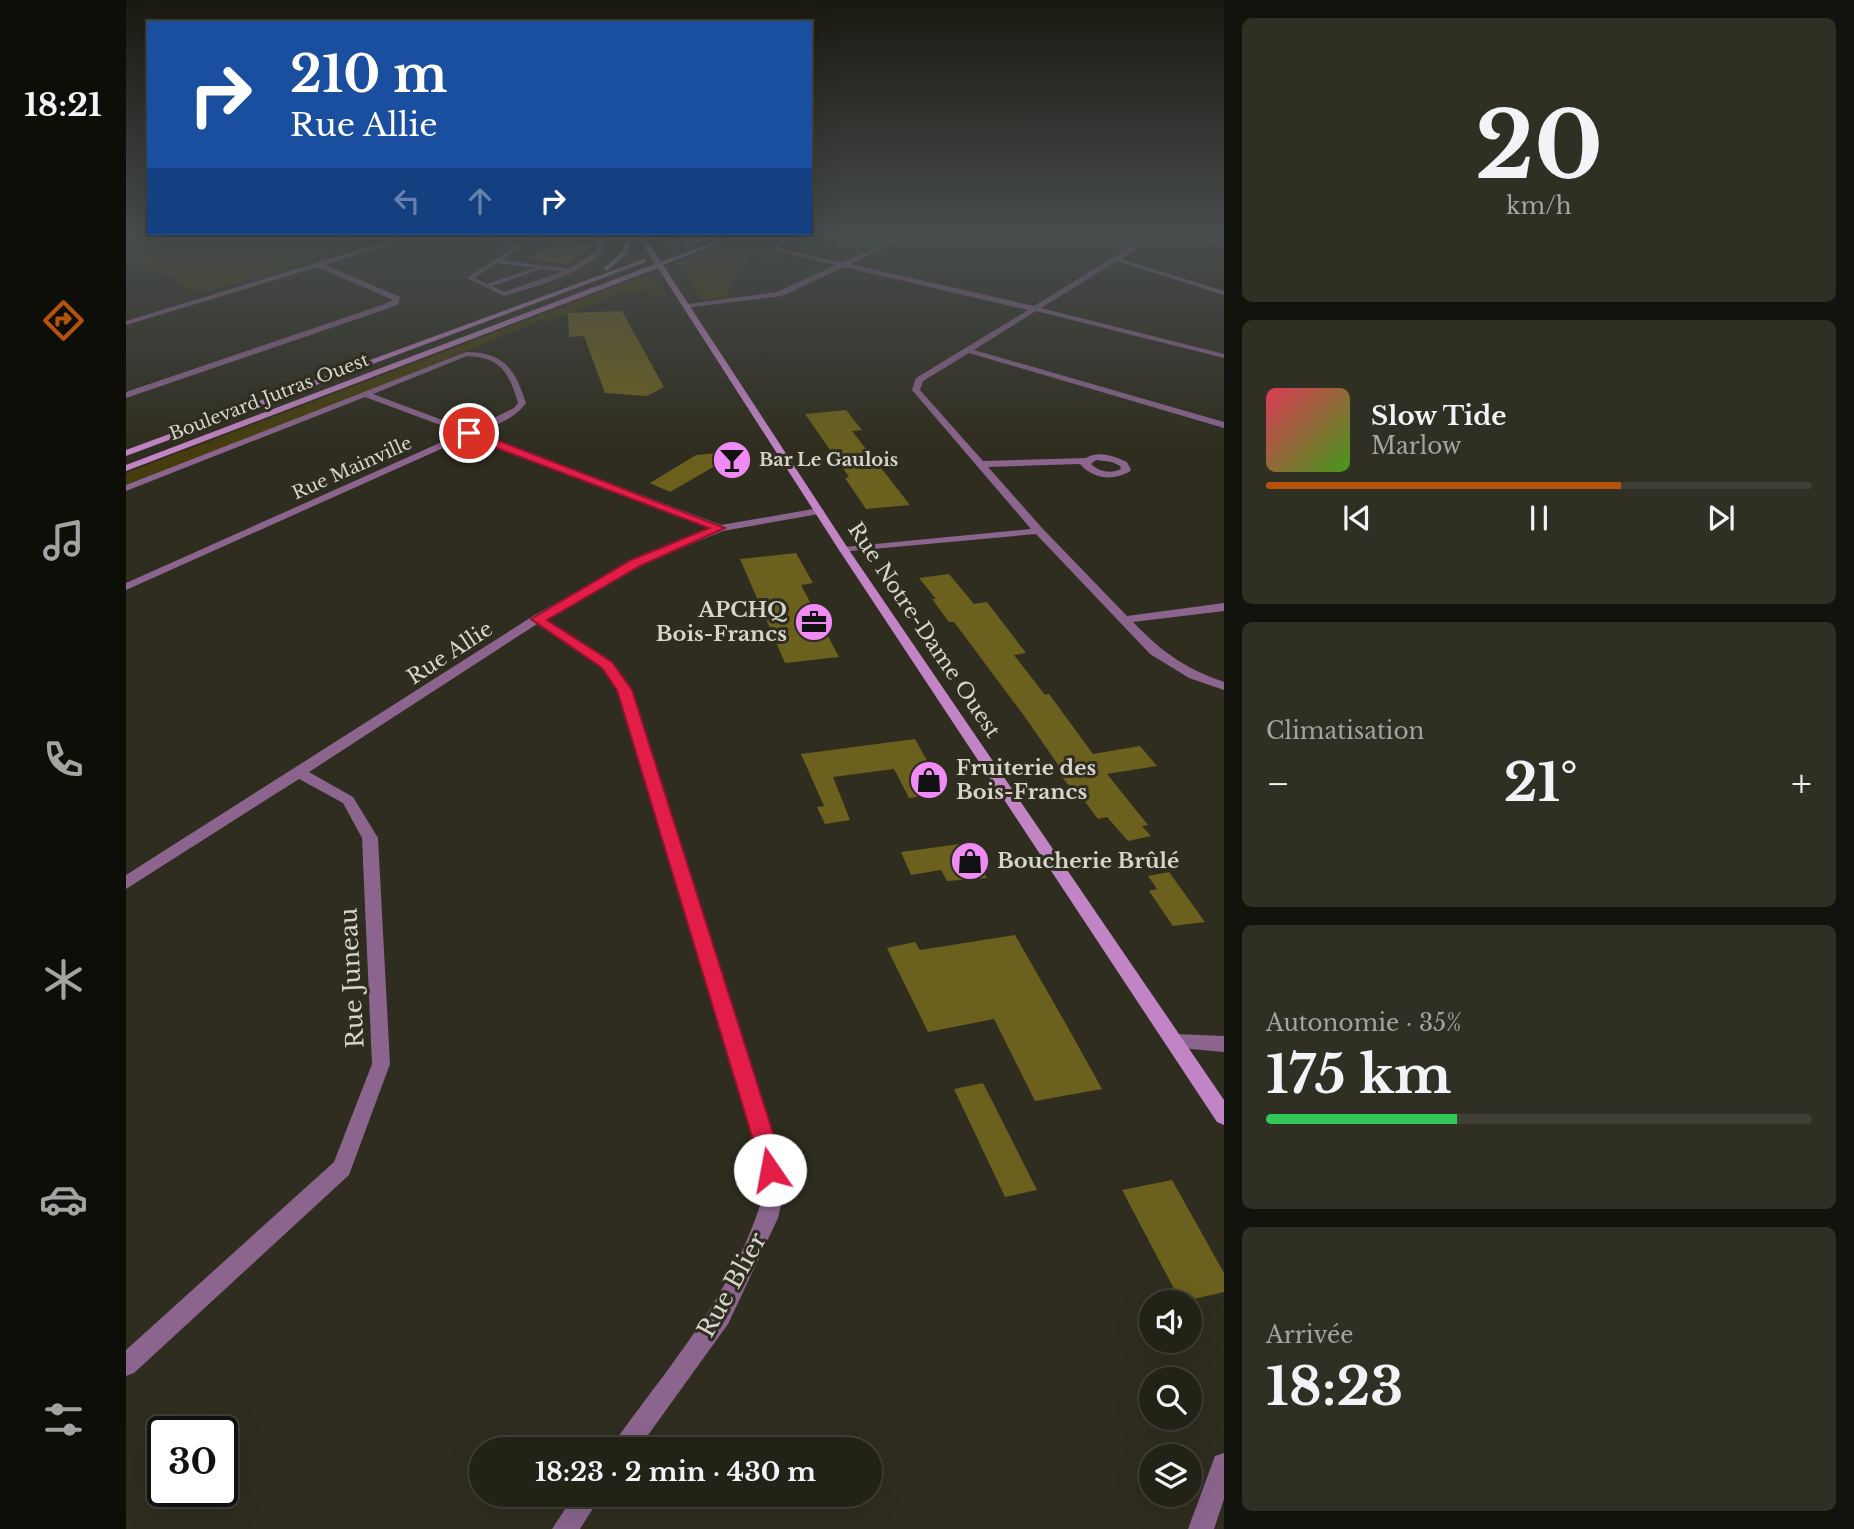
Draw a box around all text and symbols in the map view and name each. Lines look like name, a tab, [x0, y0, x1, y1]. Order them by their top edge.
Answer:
text: 210 m	[290, 44, 448, 105]
icon: right	[175, 49, 266, 140]
text: 18:21	[24, 85, 102, 125]
text: 20	[1475, 90, 1603, 203]
text: Rue Allie	[290, 105, 438, 145]
icon: left	[388, 182, 426, 220]
icon: ahead	[461, 182, 499, 220]
icon: right	[534, 182, 572, 220]
text: km/h	[1506, 192, 1572, 220]
icon: directions	[39, 296, 88, 345]
street label: Boulevard Jutras Ouest	[166, 349, 372, 445]
text: Slow Tide	[1371, 400, 1507, 432]
pin	[439, 403, 499, 463]
icon: arrive	[450, 414, 488, 452]
street label: Rue Mainville	[289, 432, 415, 504]
text: Marlow	[1371, 432, 1461, 460]
bar icon: Bar Le Gaulois	[711, 439, 753, 481]
place label: Bar Le Gaulois	[759, 449, 898, 471]
icon: previous	[1338, 499, 1376, 537]
icon: pause	[1520, 499, 1558, 537]
icon: next	[1702, 499, 1740, 537]
icon: music	[39, 516, 88, 565]
street label: Rue Notre-Dame Ouest	[842, 517, 1006, 743]
place label: APCHQ Bois-Francs	[656, 597, 787, 647]
office icon: APCHQ Bois-Francs	[793, 601, 835, 643]
street label: Rue Allie	[402, 616, 498, 690]
text: Climatisation	[1266, 717, 1424, 745]
icon: phone	[39, 735, 88, 784]
text: 21°	[1504, 751, 1578, 815]
place label: Fruiterie des Bois-Francs	[956, 755, 1096, 805]
shop icon: Fruiterie des Bois-Francs	[908, 759, 950, 801]
text: −	[1266, 760, 1290, 807]
text: +	[1791, 760, 1812, 807]
shop icon: Boucherie Brûlé	[949, 840, 991, 882]
place label: Boucherie Brûlé	[997, 848, 1179, 874]
street label: Rue Juneau	[333, 907, 370, 1049]
icon: climate	[39, 955, 88, 1004]
text: Autonomie · 35%	[1266, 1009, 1462, 1037]
text: 175 km	[1266, 1043, 1452, 1107]
position arrow	[733, 1133, 807, 1207]
icon: car	[39, 1175, 88, 1224]
street label: Rue Blier	[691, 1227, 772, 1342]
map controls	[1139, 1290, 1202, 1507]
button: sound	[1139, 1290, 1202, 1353]
text: Arrivée	[1266, 1321, 1353, 1349]
text: 18:23	[1266, 1355, 1403, 1419]
button: search	[1139, 1367, 1202, 1430]
icon: filters	[39, 1395, 88, 1444]
speed limit sign: 30	[147, 1416, 238, 1507]
button: layers	[1139, 1444, 1202, 1507]
text: 18:23 · 2 min · 430 m	[535, 1456, 816, 1488]

